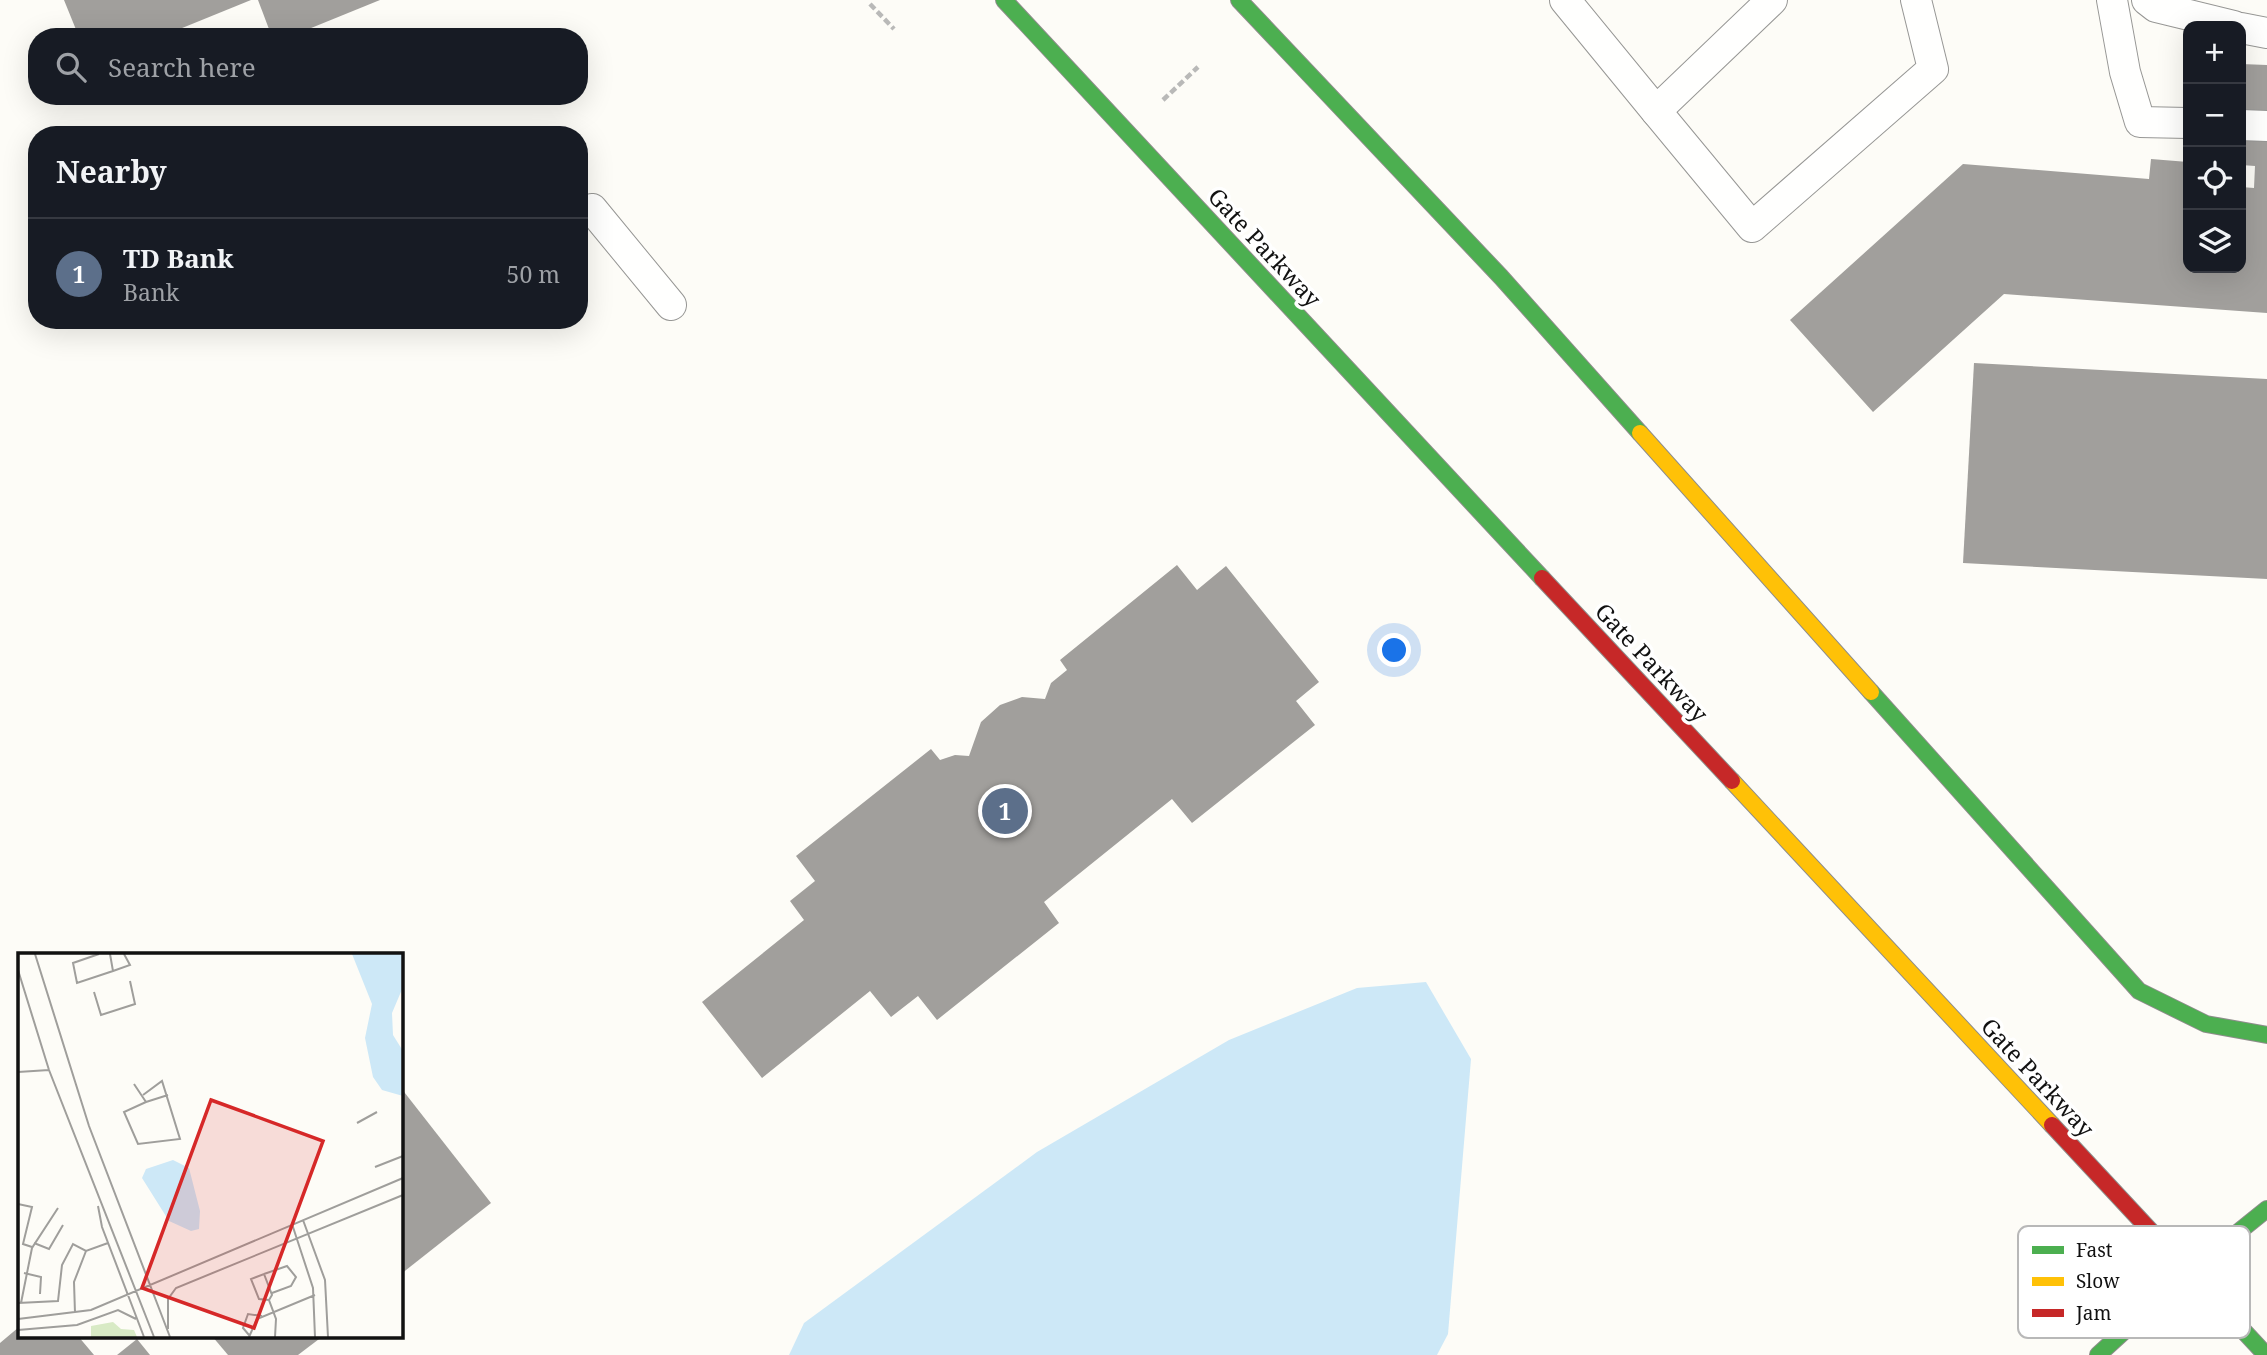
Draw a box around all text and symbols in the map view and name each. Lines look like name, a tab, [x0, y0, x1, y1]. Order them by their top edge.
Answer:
map controls	[2183, 21, 2246, 273]
button: +	[2183, 21, 2246, 84]
search box	[28, 28, 588, 105]
icon: search	[52, 48, 90, 86]
text: Search here	[108, 49, 256, 85]
button: −	[2183, 84, 2246, 147]
button: locate	[2183, 147, 2246, 210]
text: Nearby	[56, 151, 167, 192]
street label: Gate Parkway	[1201, 180, 1329, 314]
button: layers	[2183, 210, 2246, 273]
text: TD Bank	[123, 240, 234, 276]
text: 1	[73, 258, 86, 290]
text: 50 m	[507, 258, 560, 290]
text: Bank	[123, 276, 179, 308]
street label: Gate Parkway	[1588, 595, 1716, 729]
your location	[1377, 633, 1411, 667]
pin: 1	[982, 785, 1028, 837]
inset map	[18, 953, 402, 1338]
street label: Gate Parkway	[1974, 1010, 2102, 1144]
legend	[2018, 1226, 2250, 1338]
text: Fast	[2076, 1237, 2113, 1263]
text: Slow	[2076, 1268, 2120, 1294]
text: Jam	[2075, 1300, 2111, 1326]

